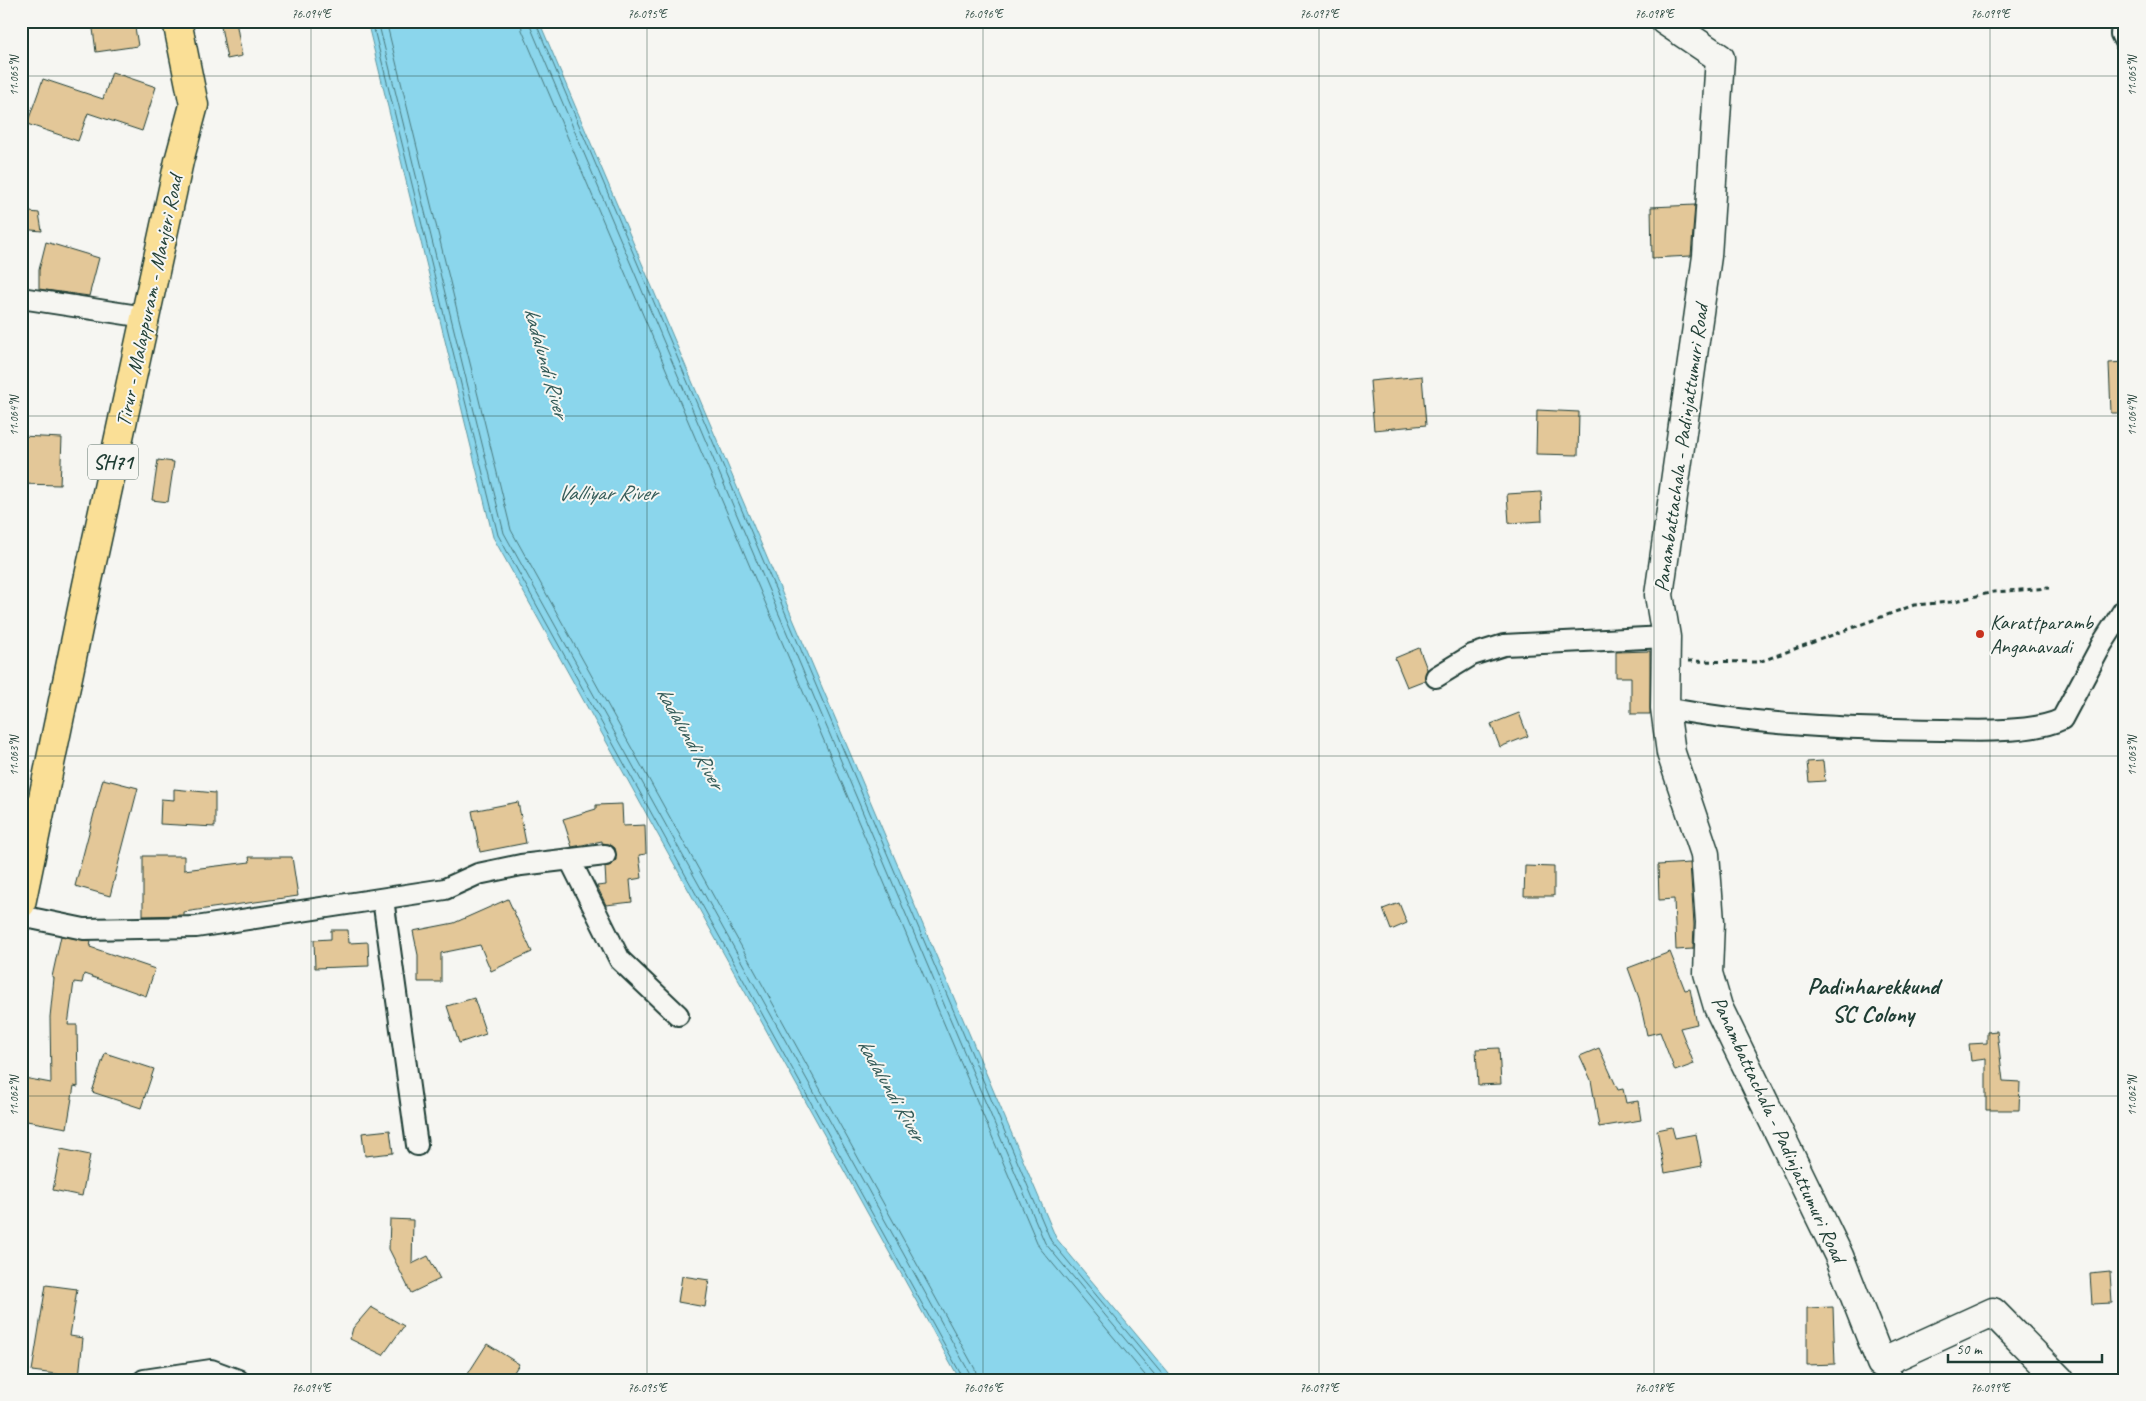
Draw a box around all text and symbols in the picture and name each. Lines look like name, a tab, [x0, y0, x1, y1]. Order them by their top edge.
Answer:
text: 76.094°E	[291, 6, 332, 22]
text: 76.095°E	[627, 6, 668, 22]
text: 76.096°E	[963, 6, 1004, 22]
text: 76.097°E	[1299, 6, 1340, 22]
text: 76.098°E	[1634, 6, 1675, 22]
text: 76.099°E	[1970, 6, 2011, 22]
text: 11.065°N	[6, 54, 22, 96]
text: 11.065°N	[2124, 54, 2140, 96]
street label: Tirur - Malappuram - Manjeri Road	[110, 169, 189, 429]
street label: Panambattachala - Padinjattumuri Road	[1648, 299, 1715, 594]
water label: kadalundi River	[517, 304, 576, 424]
text: 11.064°N	[6, 394, 22, 436]
text: 11.064°N	[2124, 394, 2140, 436]
road number: SH71	[88, 444, 138, 480]
water label: Valliyar River	[558, 479, 661, 507]
place label: Karattparamb Anganavadi	[1990, 609, 2095, 659]
marker: Karattparamb Anganavadi	[1974, 628, 1986, 640]
water label: kadalundi River	[650, 681, 733, 797]
text: 11.063°N	[6, 734, 22, 776]
text: 11.063°N	[2124, 734, 2140, 776]
district label: Padinharekkund SC Colony	[1807, 971, 1943, 1029]
street label: Panambattachala - Padinjattumuri Road	[1706, 992, 1854, 1269]
water label: kadalundi River	[851, 1033, 934, 1149]
text: 11.062°N	[6, 1074, 22, 1116]
text: 11.062°N	[2124, 1074, 2140, 1116]
scale bar	[1948, 1331, 2102, 1363]
text: 50 m	[1956, 1340, 1983, 1359]
text: 76.094°E	[291, 1380, 332, 1396]
text: 76.095°E	[627, 1380, 668, 1396]
text: 76.096°E	[963, 1380, 1004, 1396]
text: 76.097°E	[1299, 1380, 1340, 1396]
text: 76.098°E	[1634, 1380, 1675, 1396]
text: 76.099°E	[1970, 1380, 2011, 1396]

